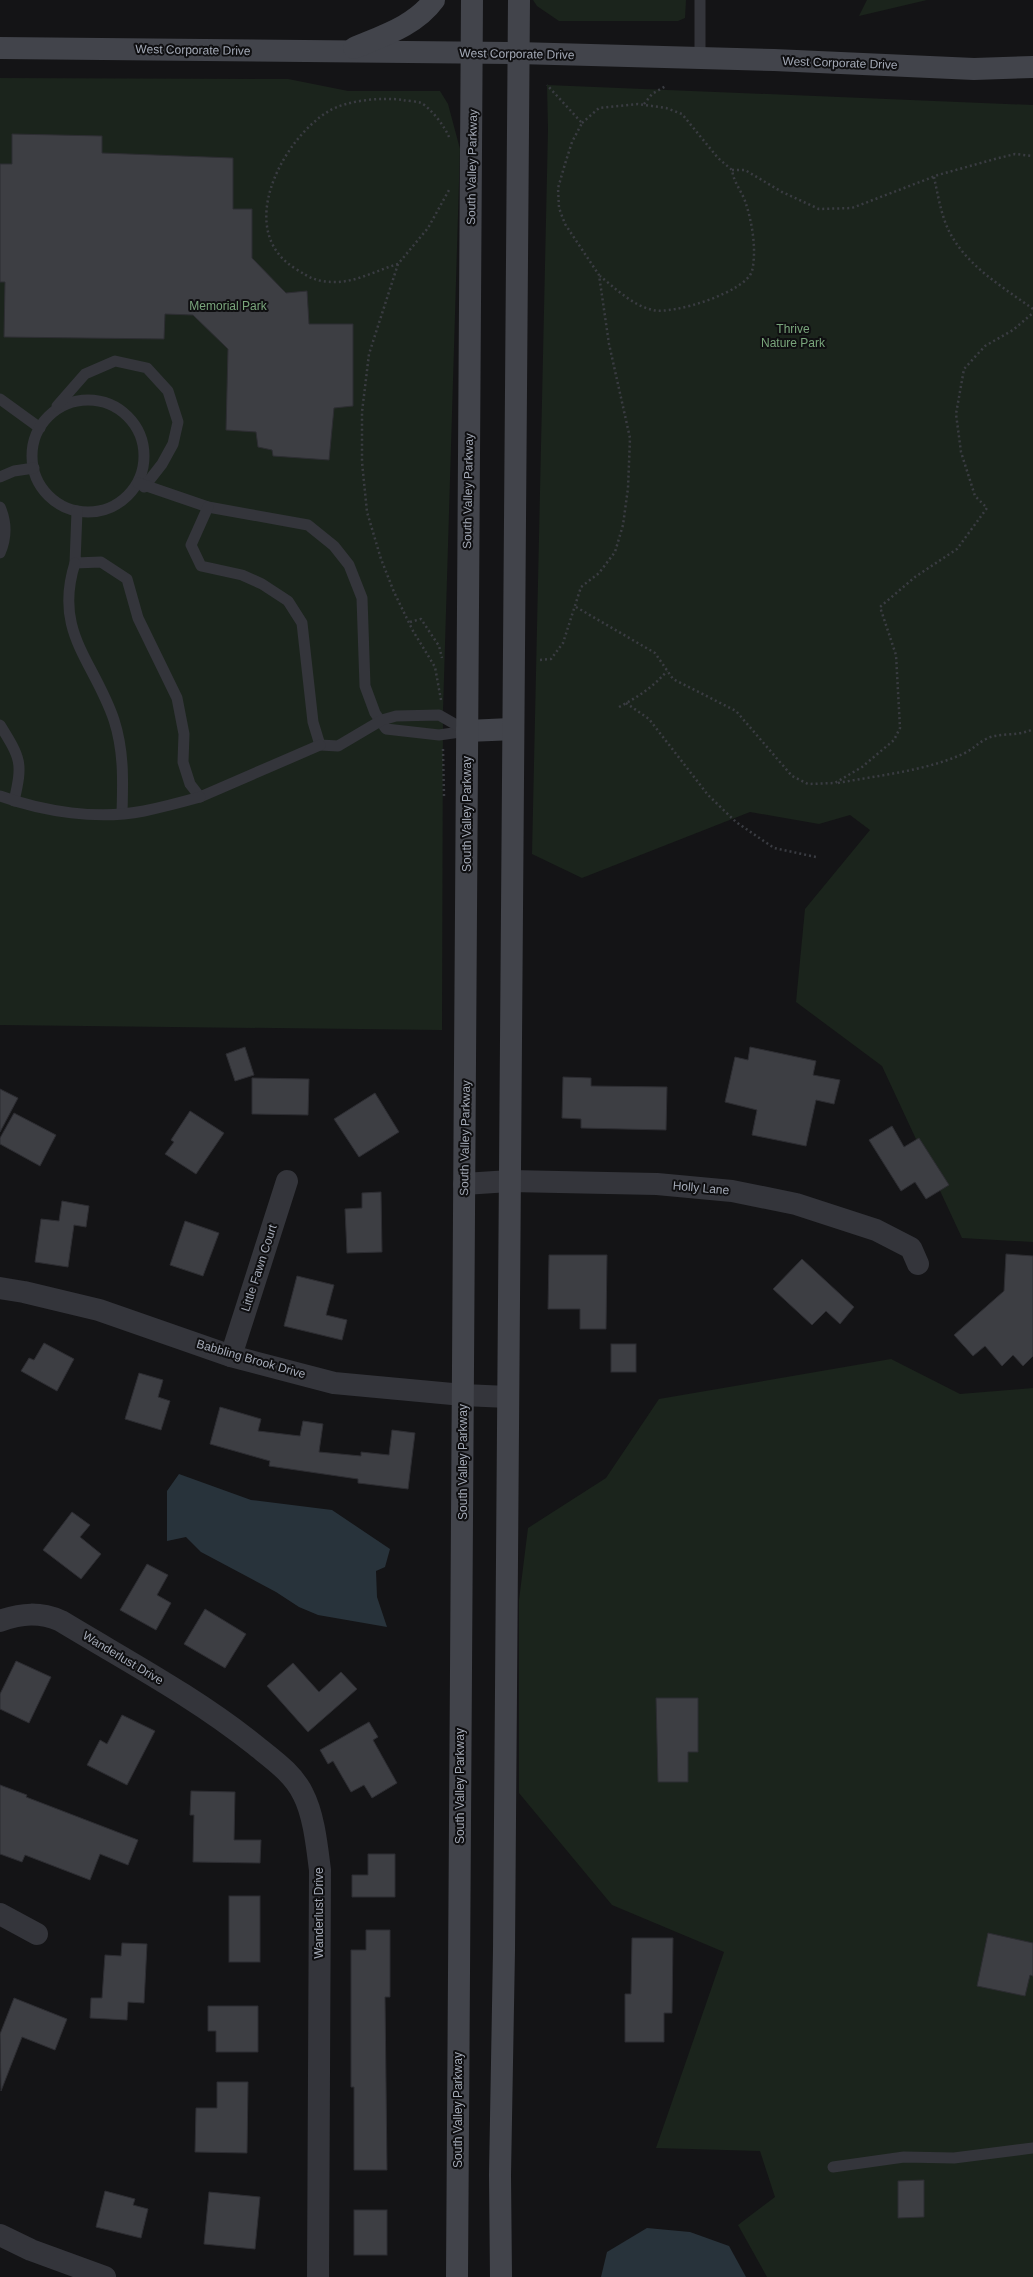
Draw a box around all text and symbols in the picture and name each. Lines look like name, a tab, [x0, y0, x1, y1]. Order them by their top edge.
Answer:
street label: West Corporate Drive	[135, 42, 251, 58]
street label: West Corporate Drive	[459, 46, 575, 62]
street label: West Corporate Drive	[782, 54, 898, 72]
street label: South Valley Parkway	[464, 109, 480, 225]
park label: Memorial Park	[189, 299, 268, 313]
park label: Thrive Nature Park	[761, 322, 826, 350]
street label: South Valley Parkway	[460, 433, 476, 549]
street label: South Valley Parkway	[460, 756, 474, 872]
street label: South Valley Parkway	[457, 1080, 473, 1196]
street label: Holly Lane	[672, 1179, 730, 1197]
street label: Little Fawn Court	[238, 1222, 280, 1313]
street label: Babbling Brook Drive	[195, 1337, 307, 1381]
street label: South Valley Parkway	[456, 1404, 470, 1520]
street label: Wanderlust Drive	[80, 1628, 166, 1688]
street label: South Valley Parkway	[453, 1728, 467, 1844]
street label: Wanderlust Drive	[312, 1867, 326, 1959]
street label: South Valley Parkway	[451, 2052, 465, 2168]

